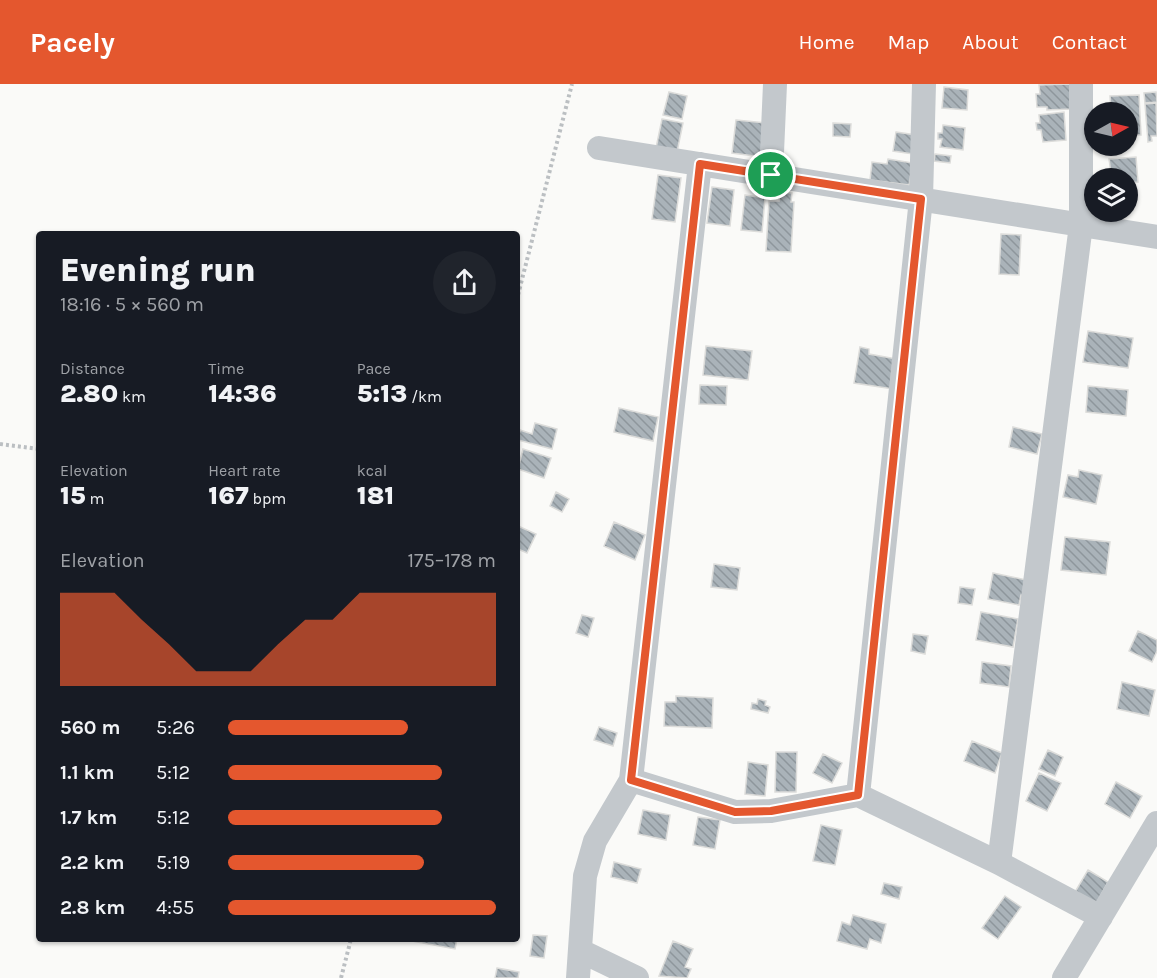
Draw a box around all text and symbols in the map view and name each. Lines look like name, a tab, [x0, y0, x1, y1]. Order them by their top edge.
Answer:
text: Pacely	[30, 26, 115, 59]
text: Home	[799, 30, 855, 54]
text: Map	[888, 30, 929, 54]
text: About	[962, 30, 1019, 54]
text: Contact	[1052, 30, 1127, 54]
north arrow	[1084, 102, 1138, 156]
map controls	[1084, 102, 1138, 222]
pin	[745, 149, 796, 200]
icon: arrive	[754, 158, 787, 191]
button: layers	[1084, 168, 1138, 222]
text: Evening run	[60, 251, 256, 289]
button: share	[433, 251, 496, 314]
text: 18:16 · 5 × 560 m	[60, 293, 204, 316]
text: Distance	[60, 359, 125, 378]
text: Time	[208, 359, 244, 378]
text: Pace	[357, 359, 391, 378]
text: 2.80	[60, 378, 118, 409]
text: 14:36	[208, 378, 277, 409]
text: 5:13	[357, 378, 407, 409]
text: km	[118, 387, 146, 406]
text: /km	[407, 387, 442, 406]
text: Elevation	[60, 461, 128, 480]
text: Heart rate	[208, 461, 280, 480]
text: kcal	[357, 461, 387, 480]
text: 15	[60, 480, 86, 511]
text: 167	[208, 480, 249, 511]
text: 181	[357, 480, 394, 511]
text: m	[86, 489, 104, 508]
text: bpm	[249, 489, 286, 508]
text: Elevation	[60, 549, 145, 572]
text: 175–178 m	[408, 549, 496, 572]
text: 560 m	[60, 716, 120, 739]
text: 5:26	[156, 716, 195, 739]
text: 1.1 km	[60, 761, 114, 784]
text: 5:12	[156, 761, 190, 784]
text: 1.7 km	[60, 806, 117, 829]
text: 5:12	[156, 806, 190, 829]
text: 2.2 km	[60, 851, 124, 874]
text: 5:19	[156, 851, 190, 874]
text: 2.8 km	[60, 896, 125, 919]
text: 4:55	[156, 896, 194, 919]

